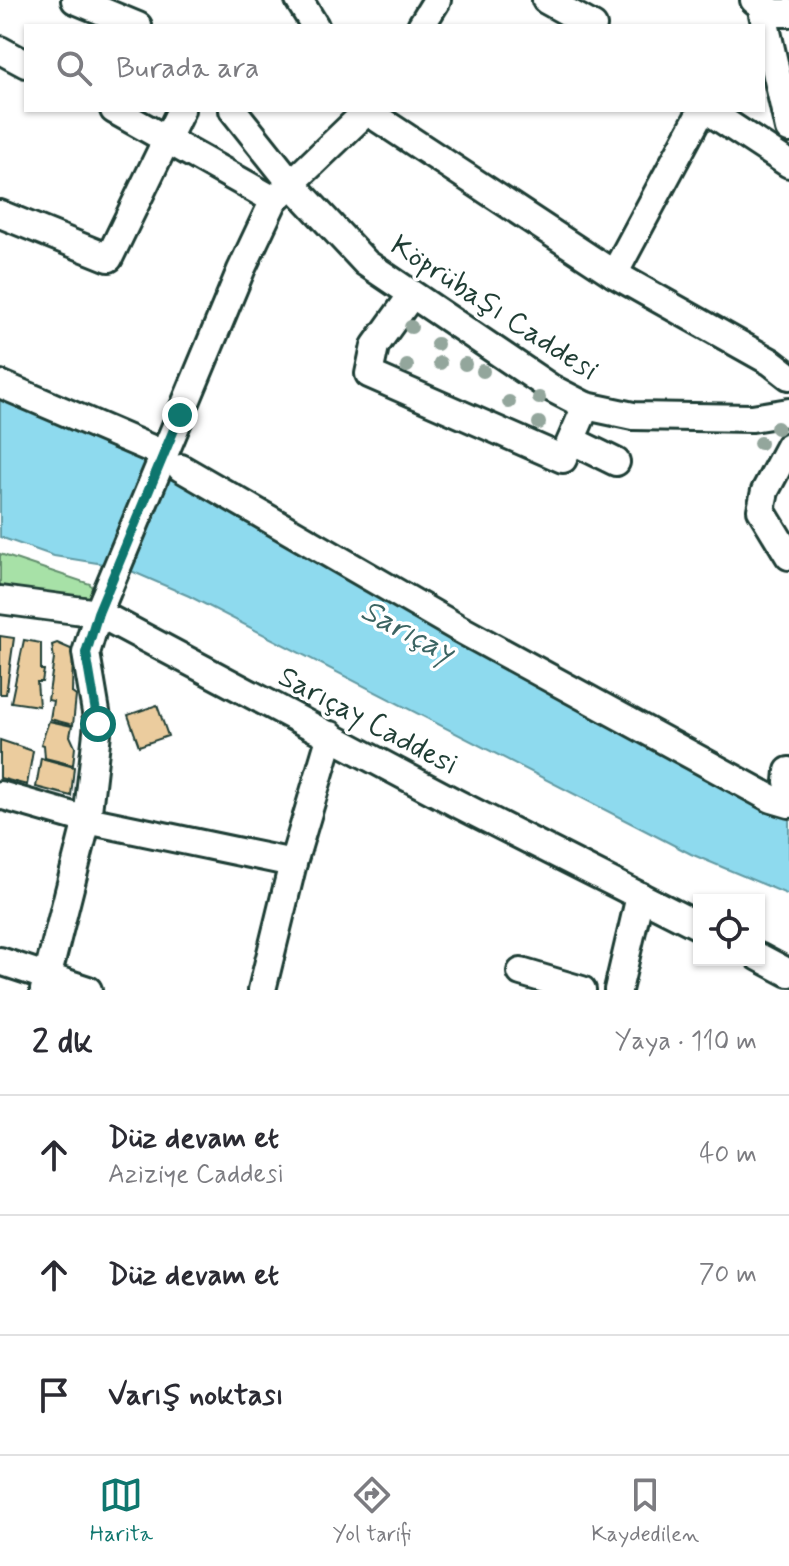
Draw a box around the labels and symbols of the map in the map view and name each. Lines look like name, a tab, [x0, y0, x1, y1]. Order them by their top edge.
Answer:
street label: Köprübaşı Caddesi	[383, 227, 606, 390]
route end	[162, 397, 198, 433]
water label: Sarıçay	[353, 590, 463, 675]
street label: Sarıçay Caddesi	[271, 657, 465, 785]
route start	[80, 706, 116, 742]

